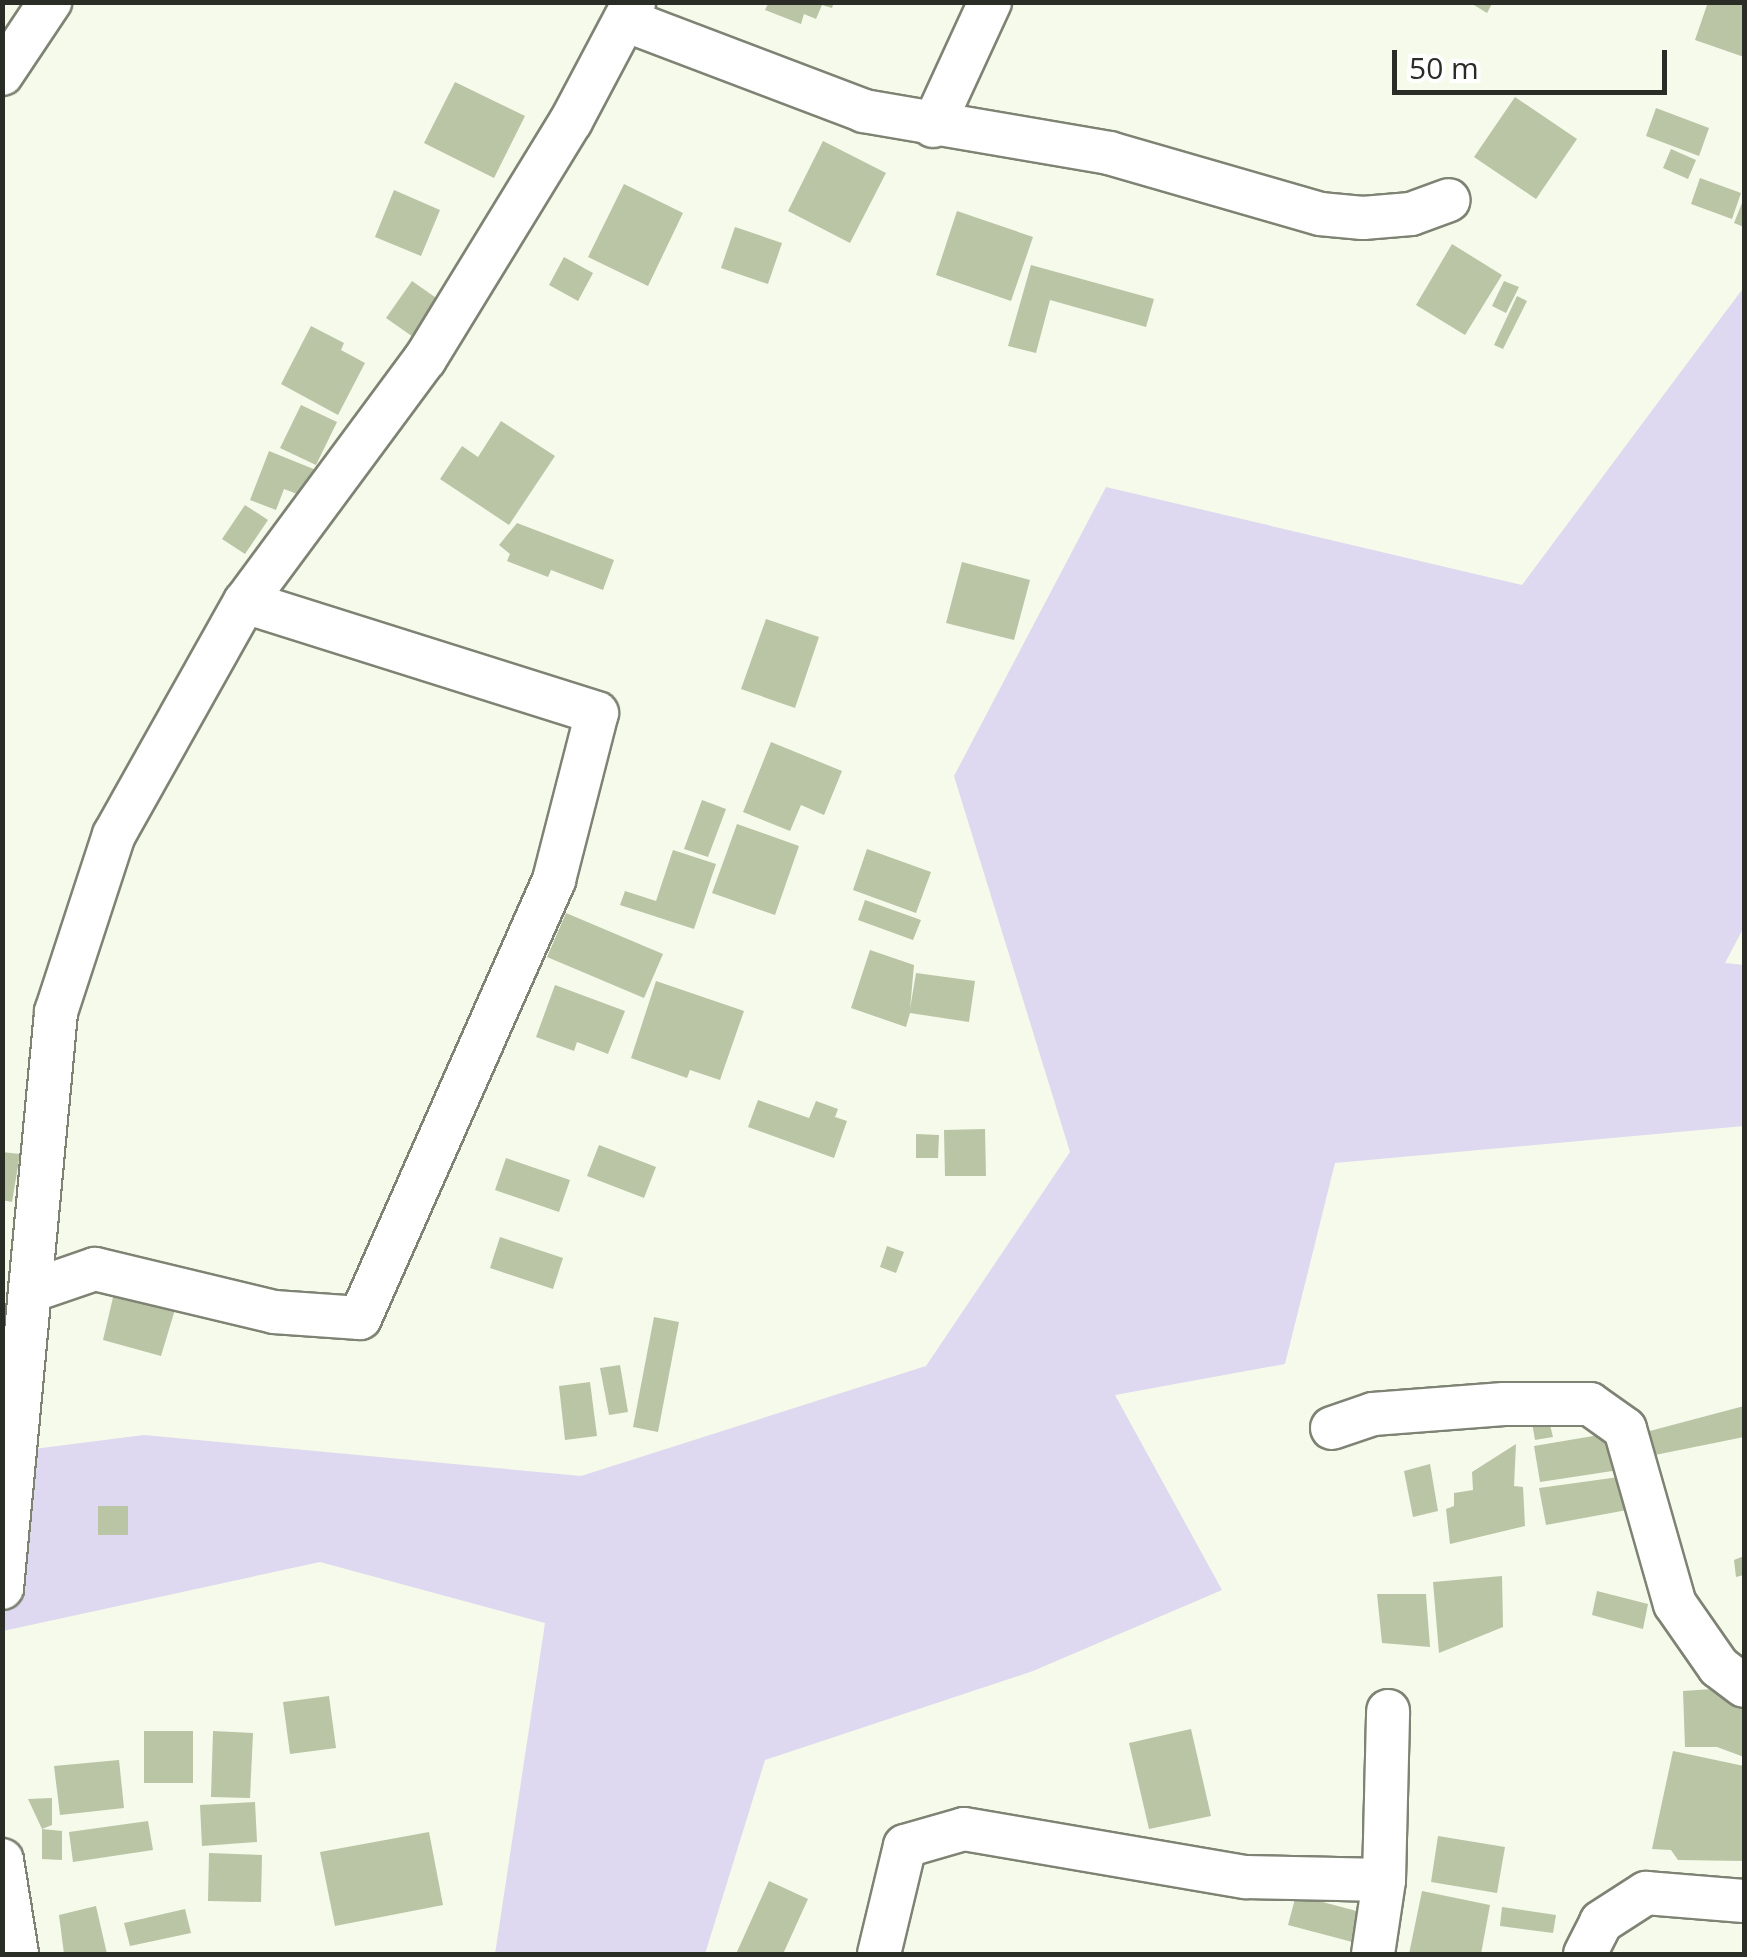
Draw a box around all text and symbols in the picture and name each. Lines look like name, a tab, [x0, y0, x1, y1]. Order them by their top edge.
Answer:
scale bar	[1397, 30, 1672, 92]
text: 50 m	[1409, 47, 1479, 88]

